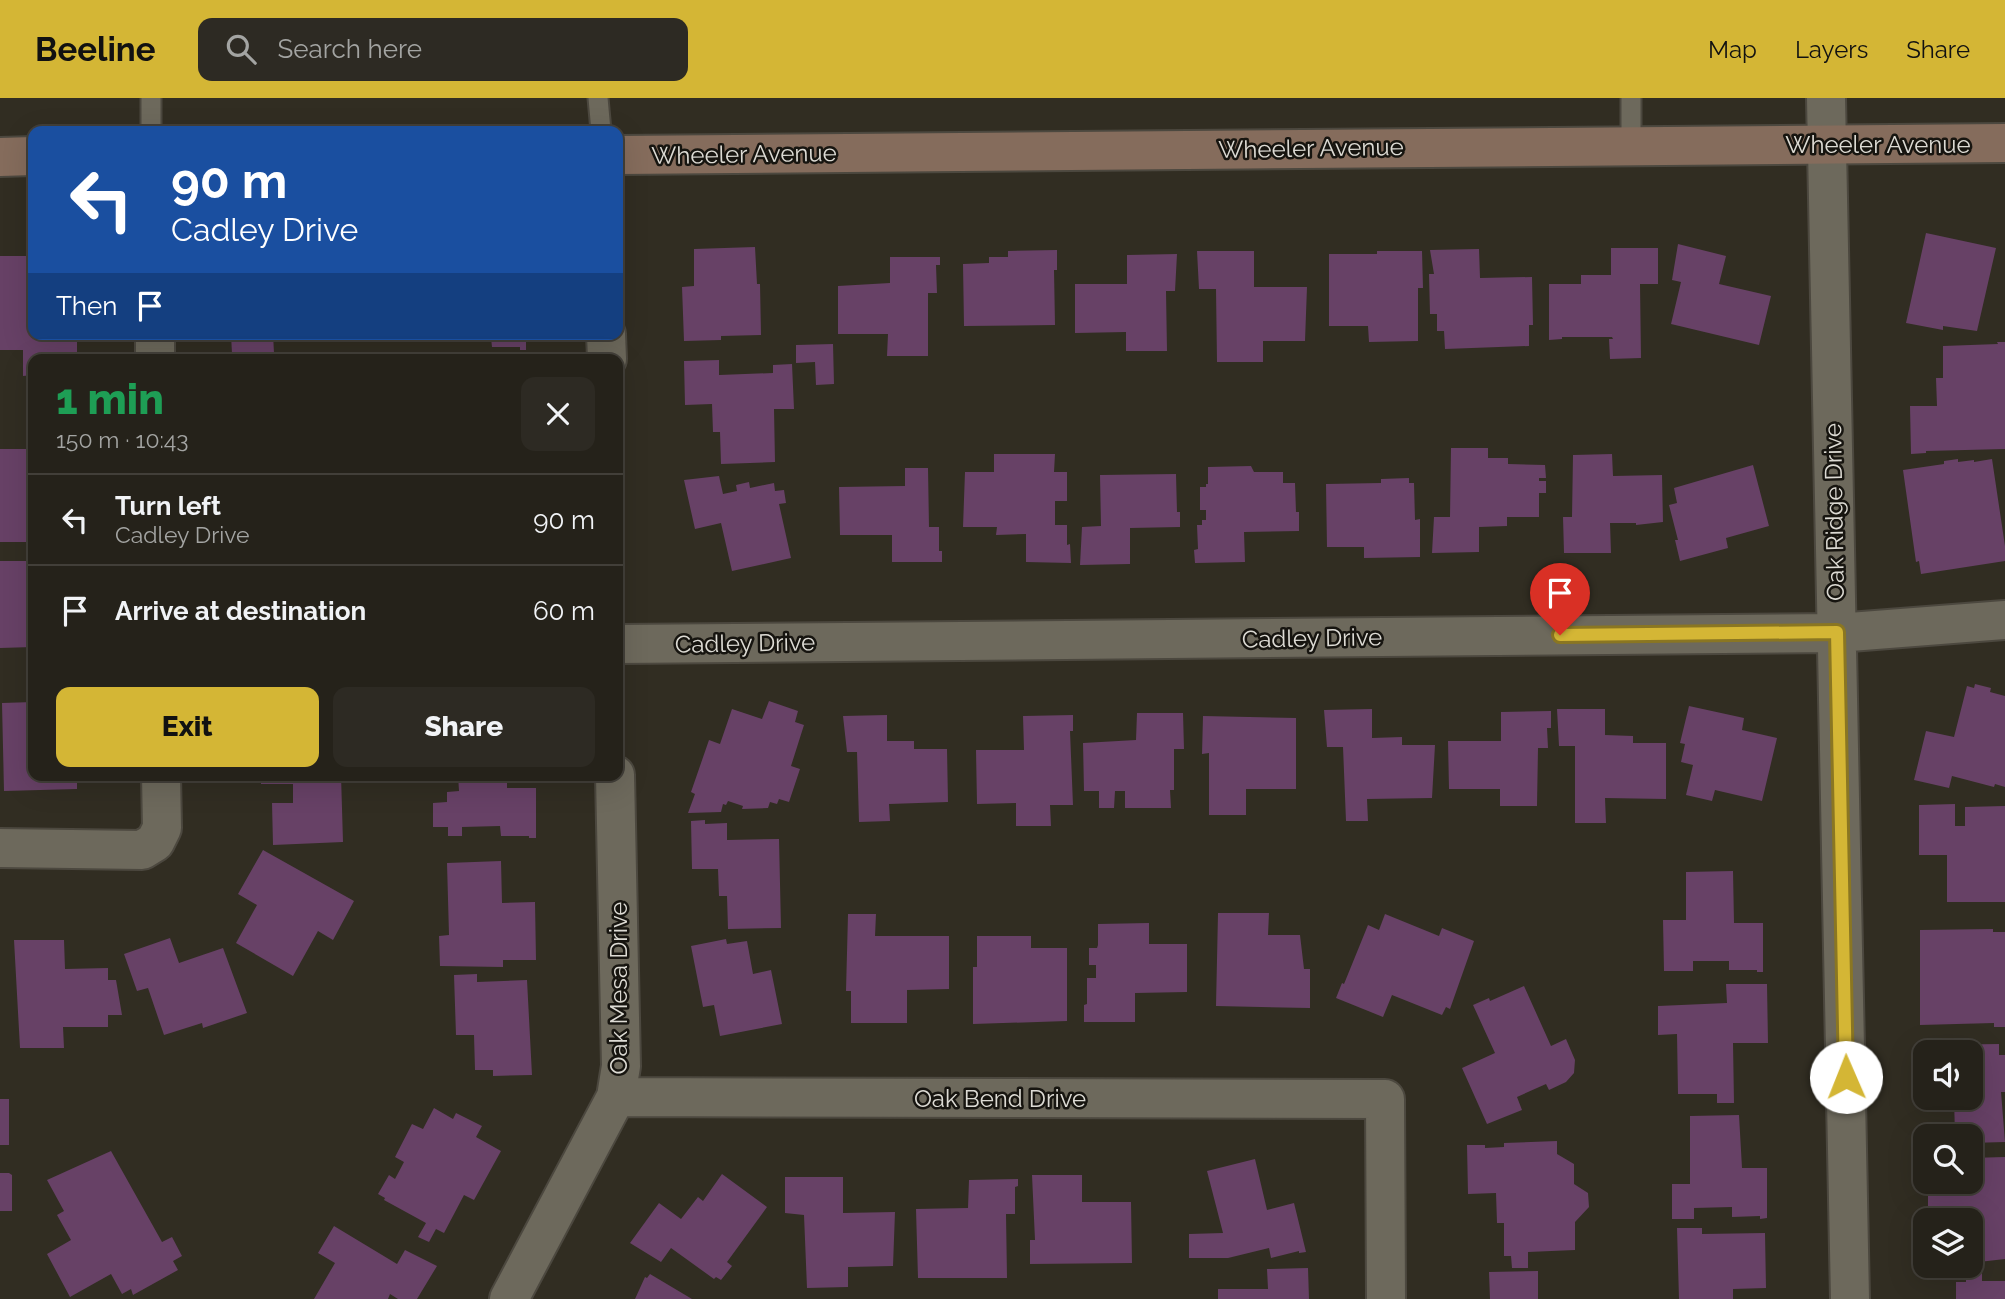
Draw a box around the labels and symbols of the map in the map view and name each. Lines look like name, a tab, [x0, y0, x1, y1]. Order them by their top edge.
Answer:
street label: Wheeler Avenue	[1785, 130, 1971, 159]
street label: Wheeler Avenue	[1218, 132, 1404, 164]
street label: Wheeler Avenue	[651, 138, 837, 170]
street label: Oak Ridge Drive	[1818, 423, 1850, 601]
pin	[1530, 563, 1590, 635]
street label: Cadley Drive	[1242, 622, 1382, 654]
street label: Cadley Drive	[675, 627, 815, 659]
street label: Oak Mesa Drive	[604, 902, 633, 1074]
position arrow	[1809, 1040, 1883, 1114]
street label: Oak Bend Drive	[914, 1084, 1086, 1113]

